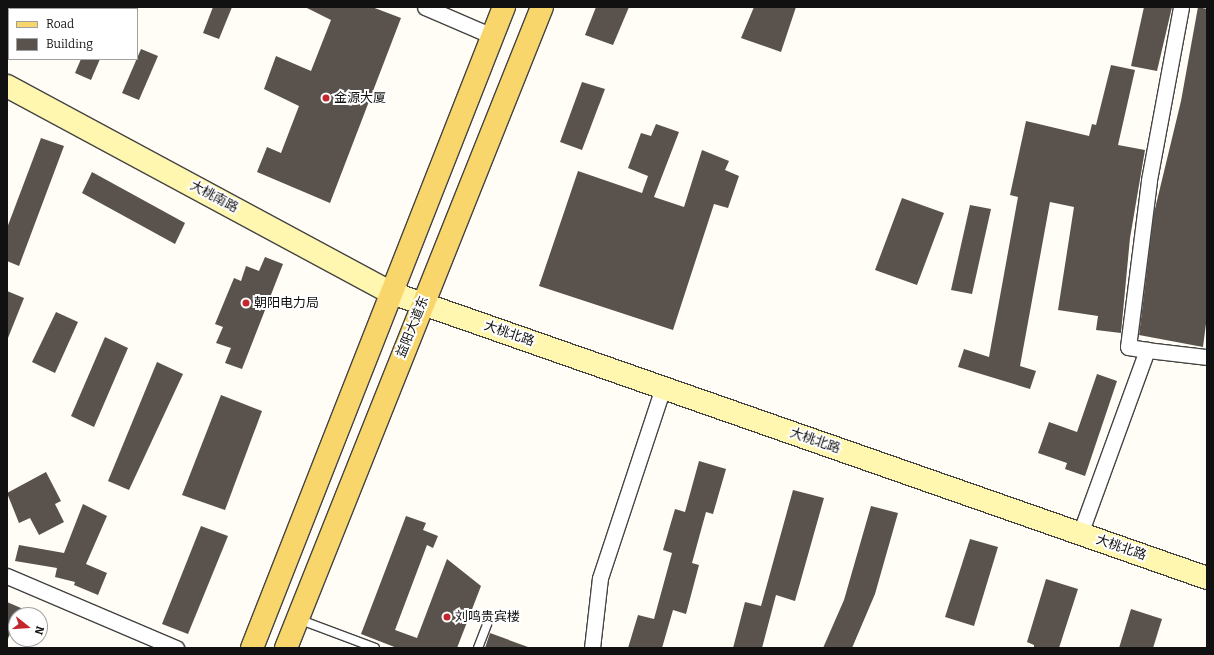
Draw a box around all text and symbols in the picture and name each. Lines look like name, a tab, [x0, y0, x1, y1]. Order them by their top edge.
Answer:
legend	[8, 8, 138, 60]
text: Road	[46, 17, 74, 31]
text: Building	[46, 37, 93, 51]
place label: 金源大厦	[334, 90, 386, 106]
marker: 金源大厦	[321, 93, 331, 103]
street label: 大桃南路	[187, 178, 241, 216]
street label: 益阳大道东	[394, 294, 432, 360]
place label: 朝阳电力局	[254, 295, 319, 311]
marker: 朝阳电力局	[241, 298, 251, 308]
street label: 大桃北路	[482, 318, 536, 350]
street label: 大桃北路	[788, 425, 842, 457]
street label: 大桃北路	[1094, 532, 1148, 564]
north arrow	[8, 607, 48, 647]
place label: 刘鸣贵宾楼	[455, 609, 520, 625]
marker: 刘鸣贵宾楼	[442, 612, 452, 622]
text: N	[32, 624, 46, 636]

